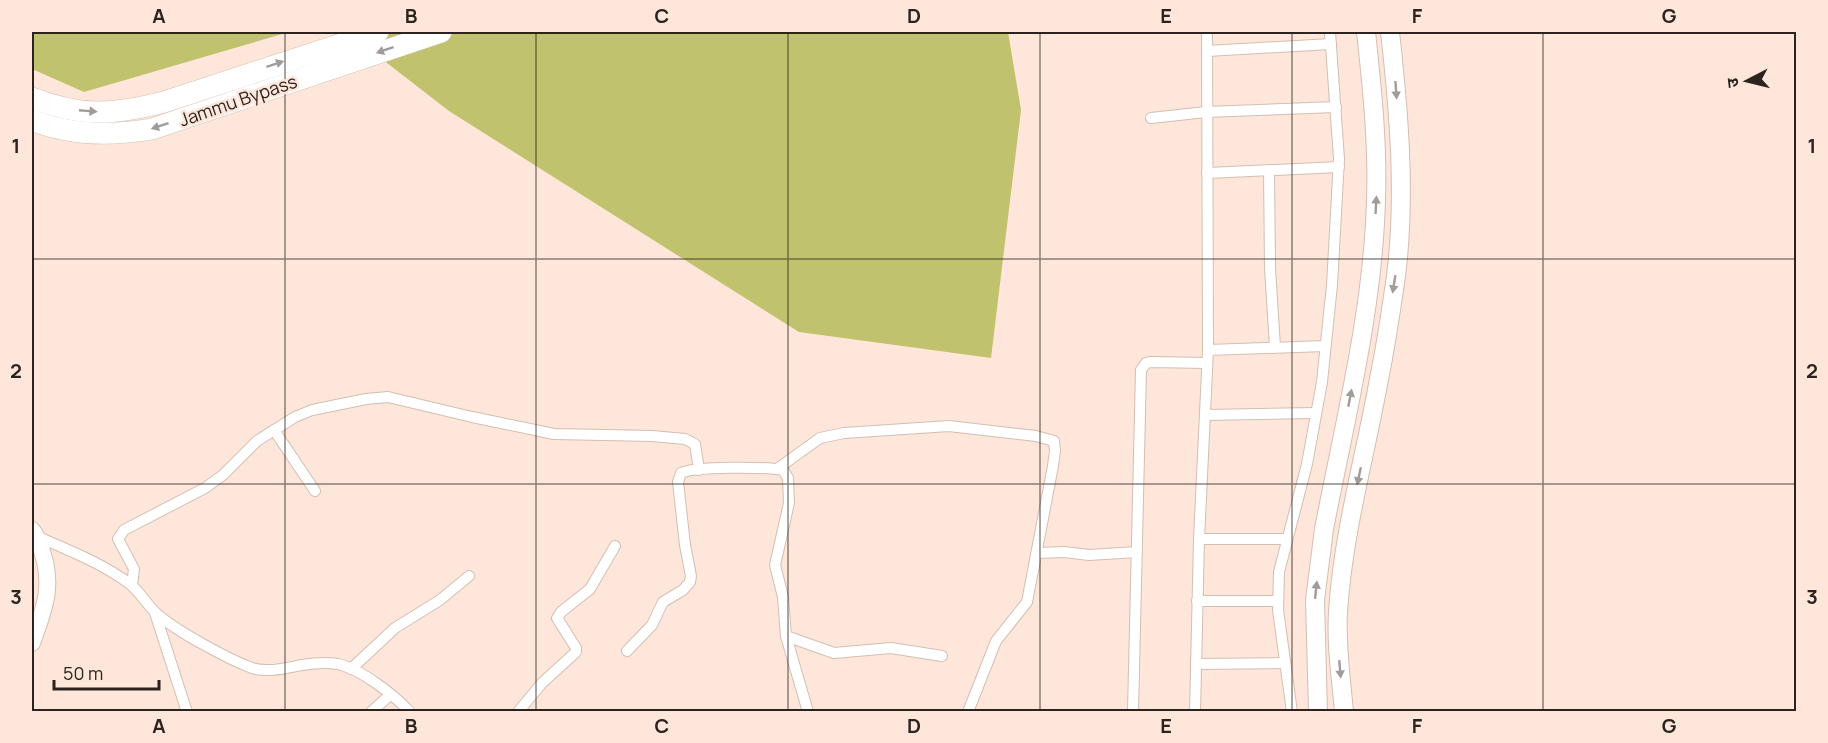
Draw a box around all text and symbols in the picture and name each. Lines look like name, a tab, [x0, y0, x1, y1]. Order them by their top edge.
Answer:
text: A	[152, 2, 166, 29]
text: B	[405, 2, 418, 29]
text: C	[655, 2, 669, 29]
text: D	[907, 2, 921, 29]
text: E	[1160, 2, 1172, 29]
text: F	[1412, 2, 1423, 29]
text: G	[1662, 2, 1677, 29]
one-way arrow	[376, 46, 394, 56]
north arrow	[1717, 51, 1777, 111]
one-way arrow	[266, 59, 284, 69]
street label: Jammu Bypass	[176, 69, 300, 131]
text: उ	[1721, 76, 1744, 89]
one-way arrow	[1391, 80, 1400, 99]
one-way arrow	[78, 106, 97, 116]
one-way arrow	[151, 121, 169, 131]
text: 1	[12, 132, 20, 159]
text: 1	[1808, 132, 1816, 159]
one-way arrow	[1371, 196, 1380, 215]
one-way arrow	[1390, 275, 1399, 294]
text: 2	[10, 357, 22, 384]
text: 2	[1806, 357, 1818, 384]
one-way arrow	[1346, 388, 1355, 407]
one-way arrow	[1354, 467, 1363, 486]
one-way arrow	[1311, 581, 1321, 600]
text: 3	[10, 583, 22, 610]
text: 3	[1806, 583, 1818, 610]
scale bar	[54, 653, 159, 691]
one-way arrow	[1335, 660, 1345, 679]
text: 50 m	[63, 661, 103, 685]
text: A	[152, 712, 166, 739]
text: B	[405, 712, 418, 739]
text: C	[655, 712, 669, 739]
text: D	[907, 712, 921, 739]
text: E	[1160, 712, 1172, 739]
text: F	[1412, 712, 1423, 739]
text: G	[1662, 712, 1677, 739]

